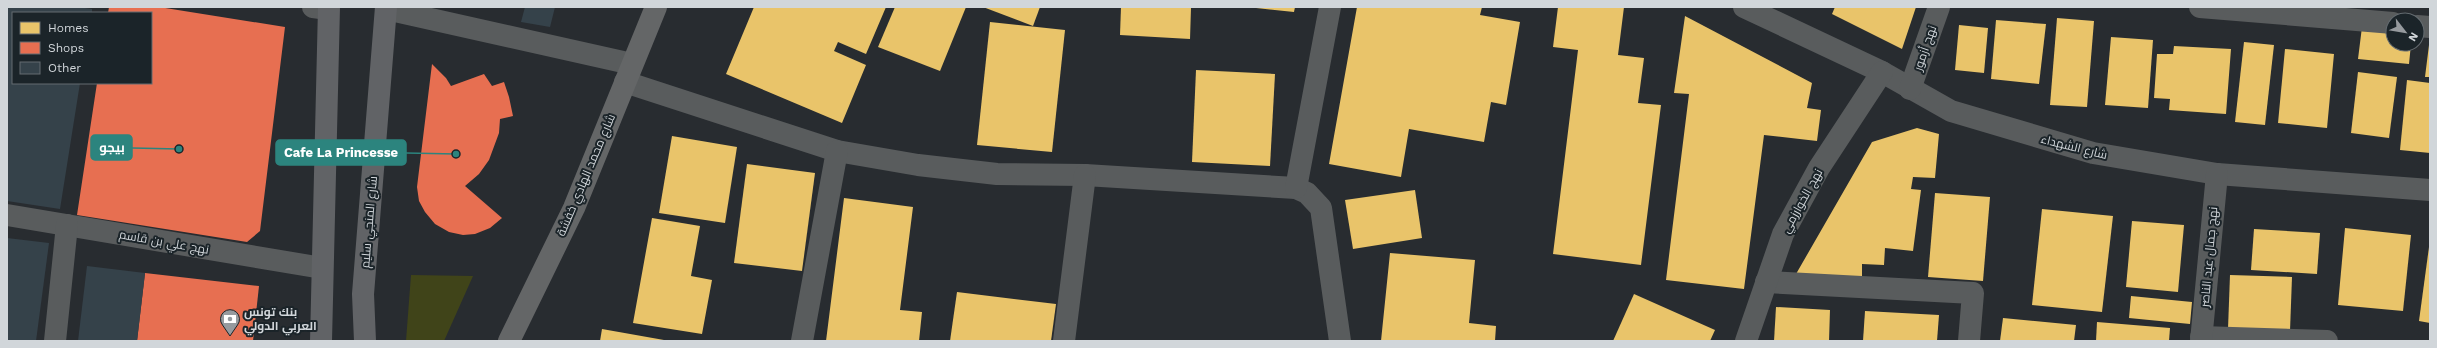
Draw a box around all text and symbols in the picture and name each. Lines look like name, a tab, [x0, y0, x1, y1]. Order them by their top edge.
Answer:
legend	[12, 12, 152, 84]
north arrow	[2385, 12, 2425, 52]
text: Homes	[48, 21, 89, 35]
street label: نهج أزمور	[1909, 23, 1940, 74]
text: N	[2405, 30, 2421, 44]
text: Shops	[48, 41, 84, 55]
text: Other	[48, 61, 81, 75]
street label: شارع محمد الهادي خفشة	[554, 112, 621, 239]
street label: شارع الشهداء	[2039, 132, 2109, 163]
callout: بيجو	[91, 135, 132, 160]
text: بيجو	[99, 140, 125, 156]
callout: Cafe La Princesse	[276, 140, 406, 165]
text: Cafe La Princesse	[284, 145, 399, 160]
street label: نهج الخوارزمي	[1779, 166, 1828, 237]
street label: شارع المنجي سليم	[358, 175, 383, 269]
street label: نهج جمال عبد الناصر	[2198, 206, 2221, 309]
street label: نهج علي بن قاسم	[117, 227, 210, 260]
place label: بنك تونس العربي الدولي	[244, 305, 317, 336]
bank icon: بنك تونس العربي الدولي	[219, 308, 241, 336]

